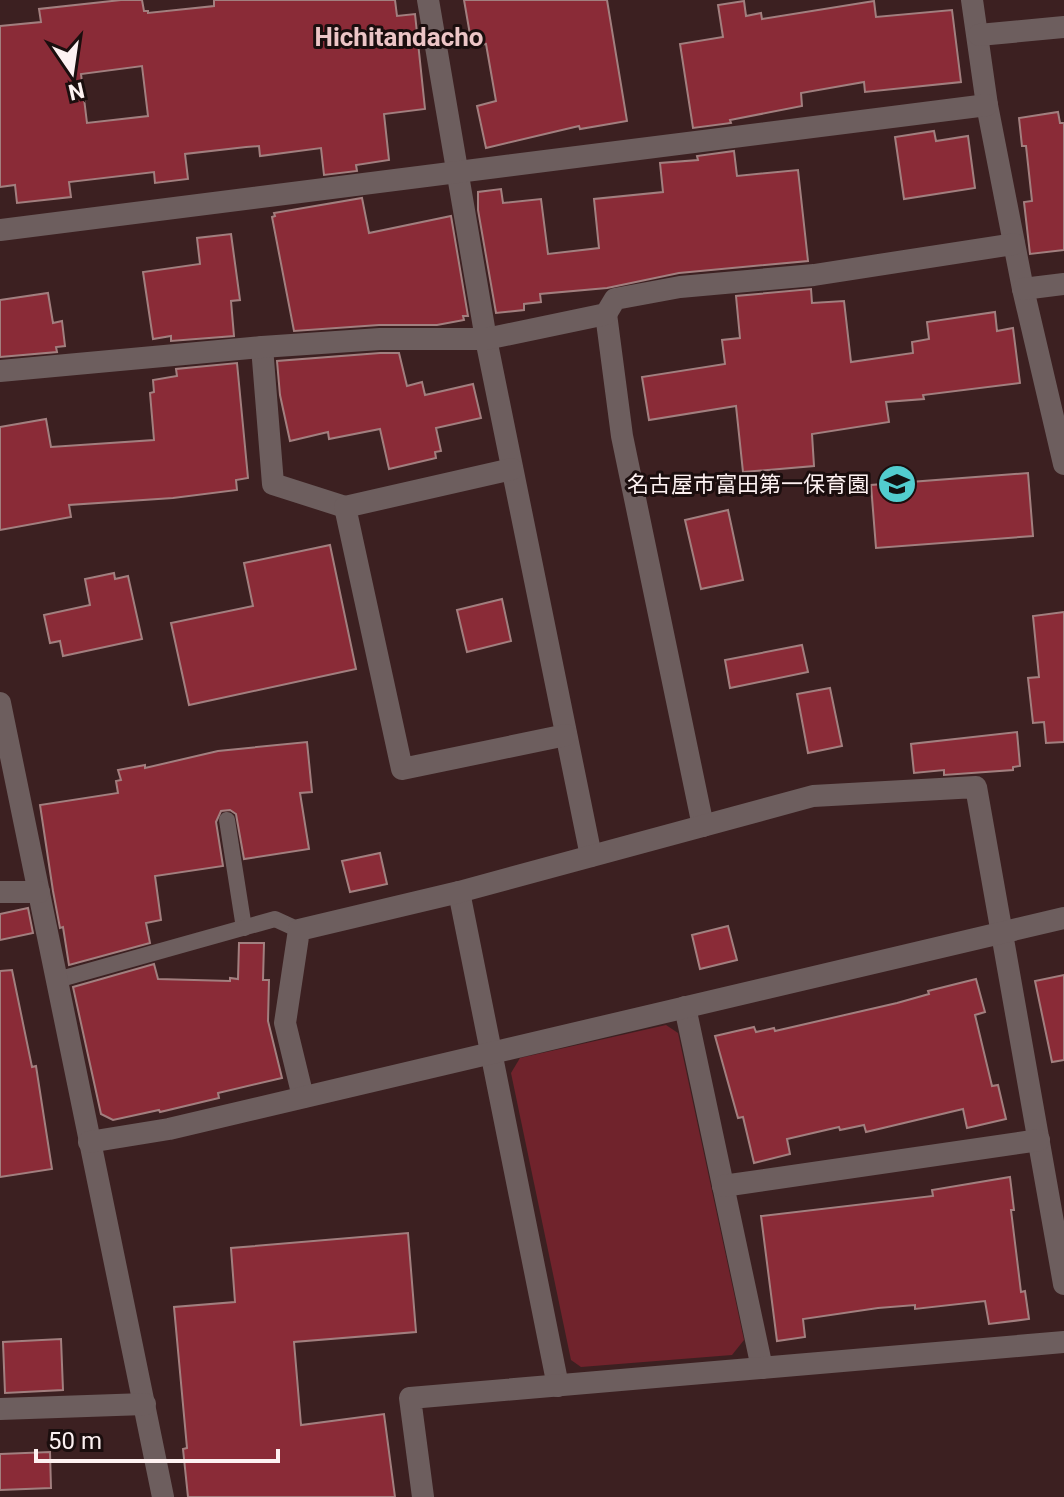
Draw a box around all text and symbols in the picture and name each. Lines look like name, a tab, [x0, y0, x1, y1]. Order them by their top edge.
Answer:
district label: Hichitandacho	[315, 22, 483, 52]
north arrow	[32, 32, 112, 112]
text: N	[66, 77, 87, 105]
school or university icon: 名古屋市富田第一保育園	[876, 463, 918, 505]
place label: 名古屋市富田第一保育園	[627, 472, 869, 497]
scale bar	[36, 1413, 278, 1463]
text: 50 m	[48, 1427, 102, 1455]

